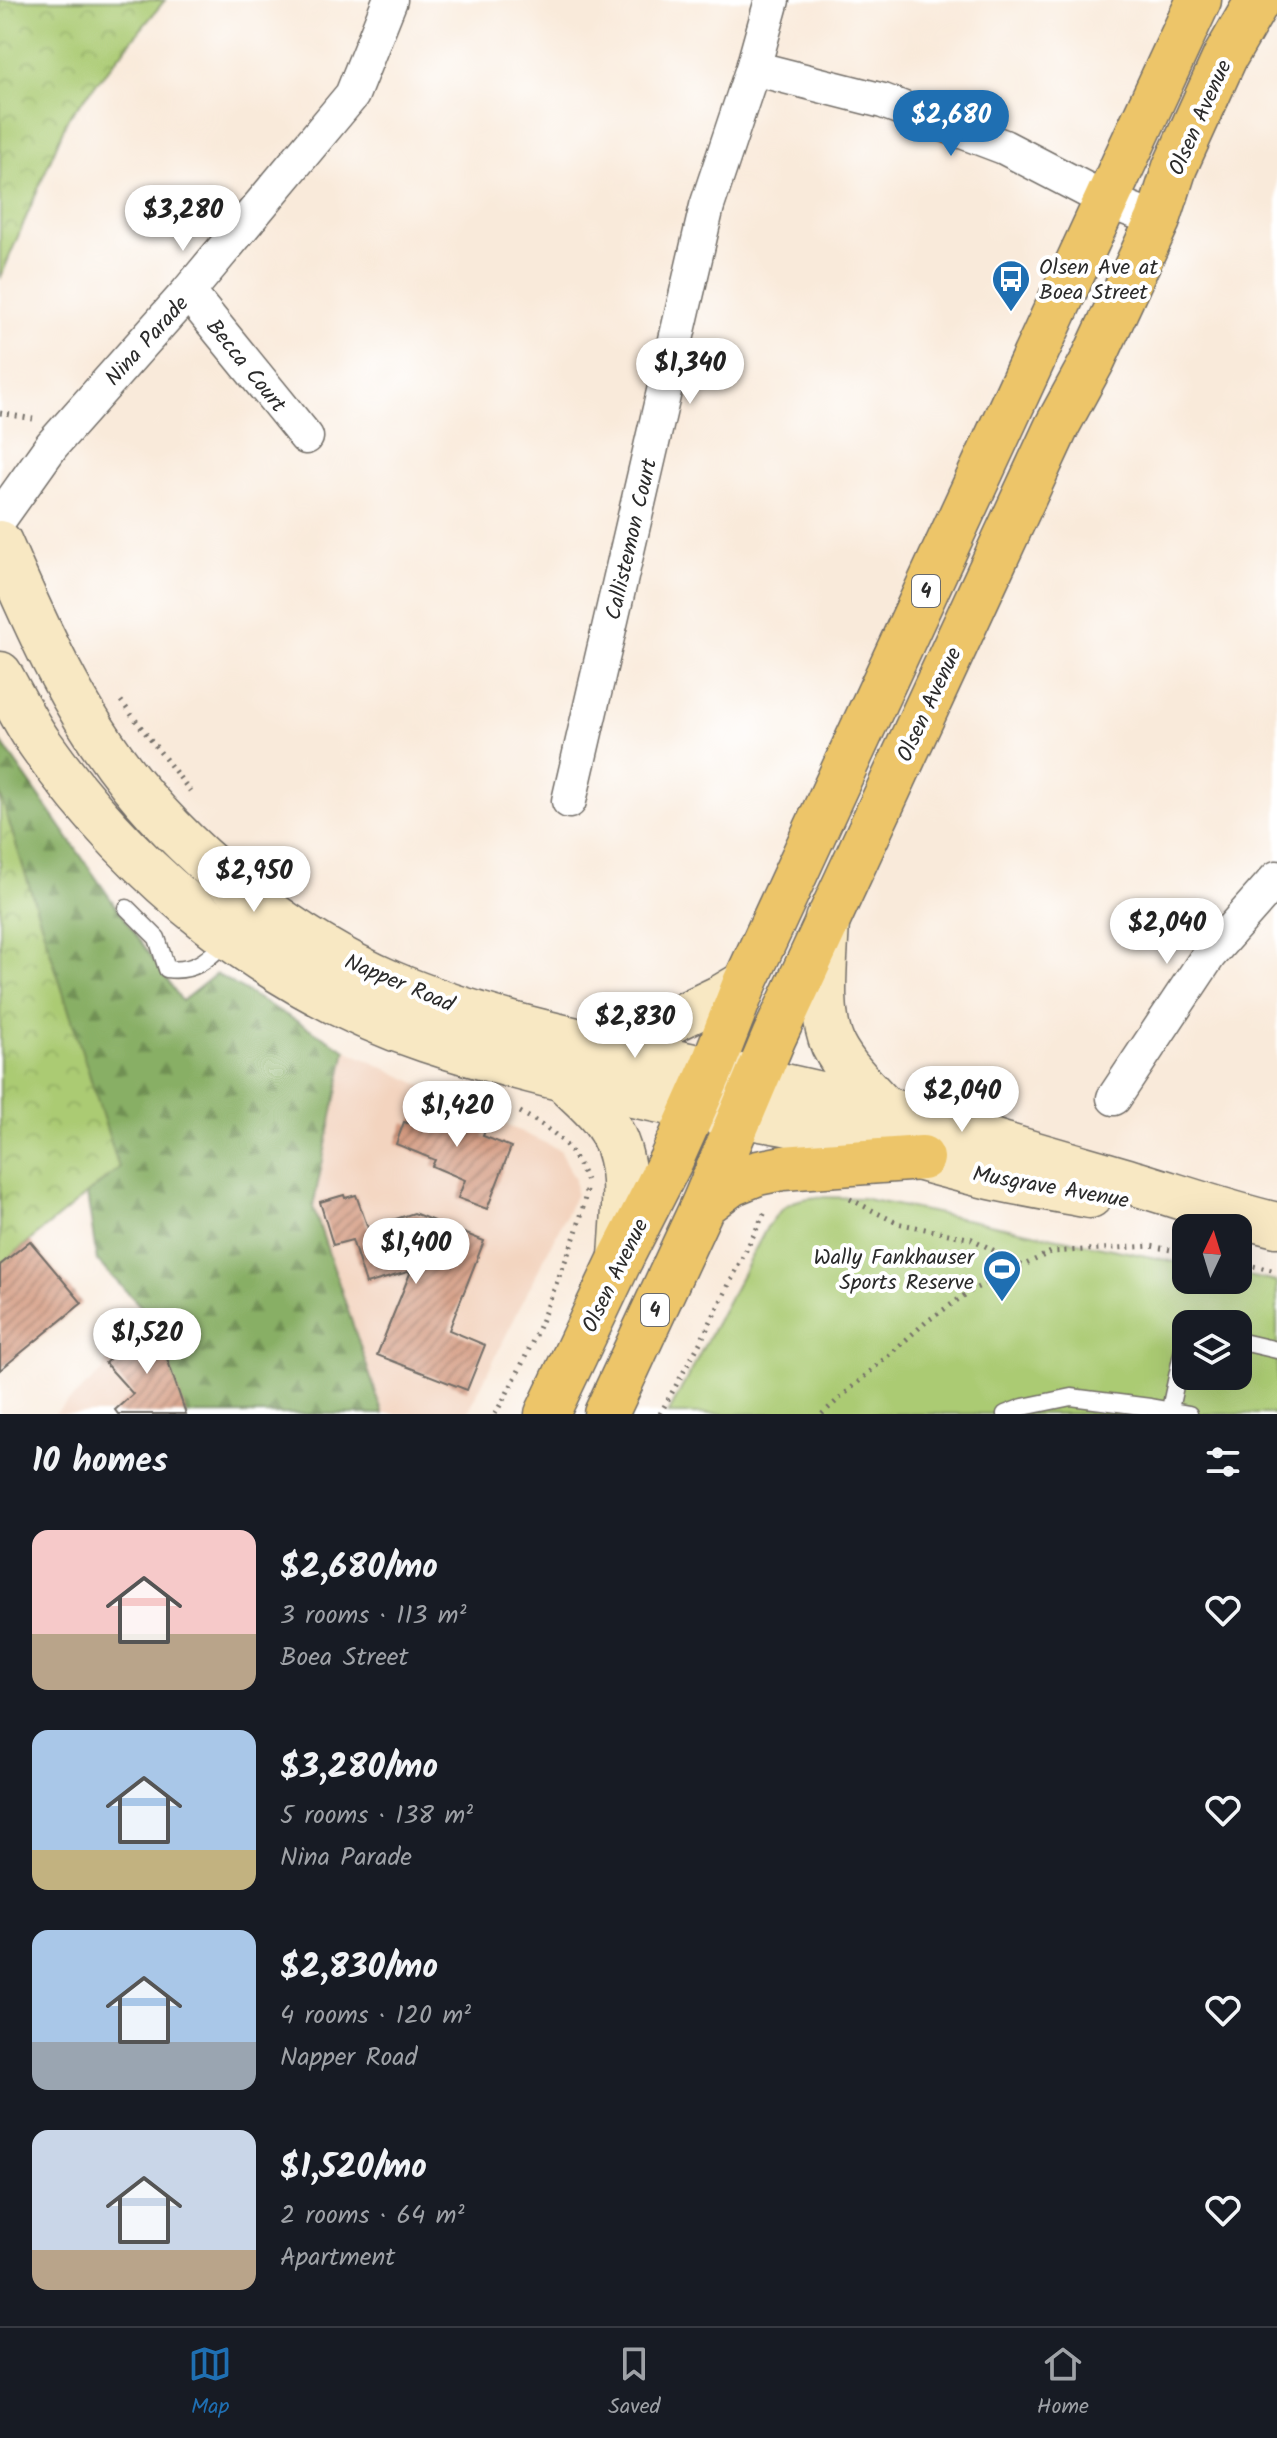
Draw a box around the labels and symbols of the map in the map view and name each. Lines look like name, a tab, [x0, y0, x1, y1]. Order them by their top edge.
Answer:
street label: Olsen Avenue	[1160, 54, 1242, 182]
pin: $2,680	[886, 90, 1016, 158]
pin: $3,280	[118, 185, 248, 253]
place label: Olsen Ave at Boea Street	[1039, 251, 1158, 311]
bus stop icon: Olsen Ave at Boea Street	[990, 258, 1032, 313]
street label: Nina Parade	[97, 288, 198, 395]
street label: Becca Court	[196, 312, 294, 422]
pin: $1,340	[625, 338, 755, 406]
street label: Callistemon Court	[597, 455, 668, 624]
road number: 4	[912, 575, 940, 607]
street label: Olsen Avenue	[888, 642, 972, 768]
pin: $2,950	[189, 846, 319, 914]
pin: $2,040	[1102, 898, 1232, 966]
street label: Napper Road	[339, 945, 460, 1024]
pin: $2,830	[570, 992, 700, 1060]
pin: $2,040	[897, 1066, 1027, 1134]
pin: $1,420	[392, 1081, 522, 1149]
street label: Musgrave Avenue	[970, 1157, 1132, 1219]
street label: Olsen Avenue	[573, 1213, 659, 1339]
north arrow	[1172, 1214, 1252, 1294]
pin: $1,400	[351, 1218, 481, 1286]
place label: Wally Fankhauser Sports Reserve	[813, 1241, 976, 1301]
sports icon: Wally Fankhauser Sports Reserve	[981, 1248, 1023, 1303]
road number: 4	[641, 1294, 669, 1326]
pin: $1,520	[82, 1308, 212, 1376]

